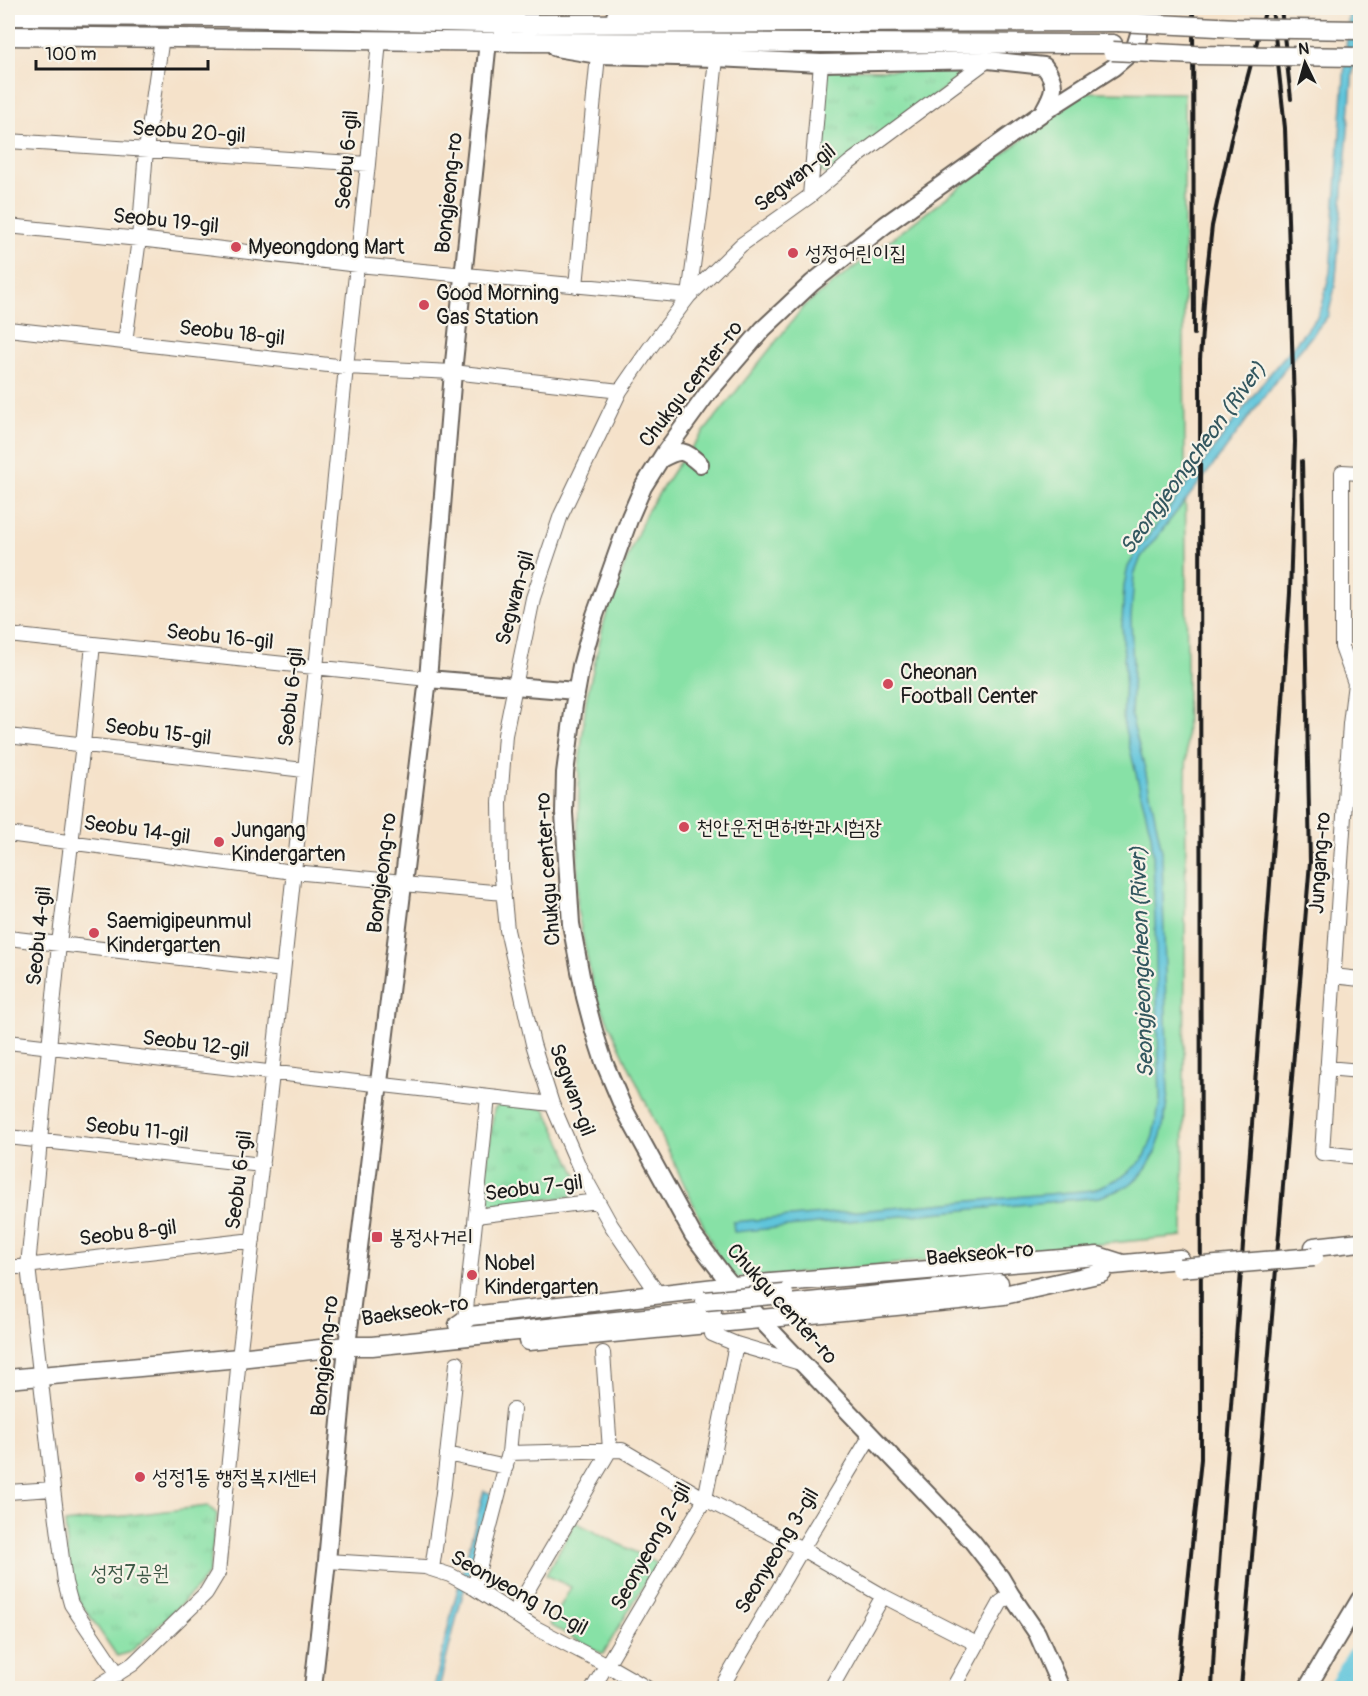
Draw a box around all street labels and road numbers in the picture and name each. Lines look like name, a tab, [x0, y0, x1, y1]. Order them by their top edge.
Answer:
street label: Seobu 6-gil	[329, 109, 365, 211]
street label: Seobu 20-gil	[131, 115, 247, 149]
street label: Bongjeong-ro	[429, 131, 469, 255]
street label: Segwan-gil	[749, 138, 841, 218]
street label: Seobu 19-gil	[112, 202, 220, 240]
street label: Seobu 18-gil	[178, 314, 286, 352]
street label: Chukgu center-ro	[633, 315, 749, 453]
street label: Segwan-gil	[489, 548, 541, 648]
street label: Seobu 16-gil	[165, 618, 275, 656]
street label: Seobu 6-gil	[272, 646, 310, 748]
street label: Seobu 15-gil	[103, 712, 213, 752]
street label: Chukgu center-ro	[529, 791, 567, 947]
street label: Seobu 14-gil	[82, 809, 192, 851]
street label: Bongjeong-ro	[361, 811, 403, 935]
street label: Jungang-ro	[1303, 811, 1337, 915]
street label: Seobu 4-gil	[20, 885, 58, 987]
street label: Seobu 12-gil	[141, 1024, 251, 1064]
street label: Segwan-gil	[543, 1040, 601, 1140]
street label: Seobu 11-gil	[84, 1111, 190, 1149]
street label: Seobu 6-gil	[220, 1129, 258, 1231]
street label: Seobu 7-gil	[483, 1169, 585, 1207]
street label: Seobu 8-gil	[78, 1214, 178, 1252]
street label: Baekseok-ro	[925, 1236, 1035, 1272]
street label: Chukgu center-ro	[721, 1238, 843, 1370]
street label: Baekseok-ro	[360, 1289, 470, 1333]
street label: Bongjeong-ro	[305, 1294, 345, 1418]
street label: Seonyeong 2-gil	[605, 1477, 697, 1615]
street label: Seonyeong 3-gil	[729, 1483, 825, 1619]
street label: Seonyeong 10-gil	[445, 1544, 593, 1642]

